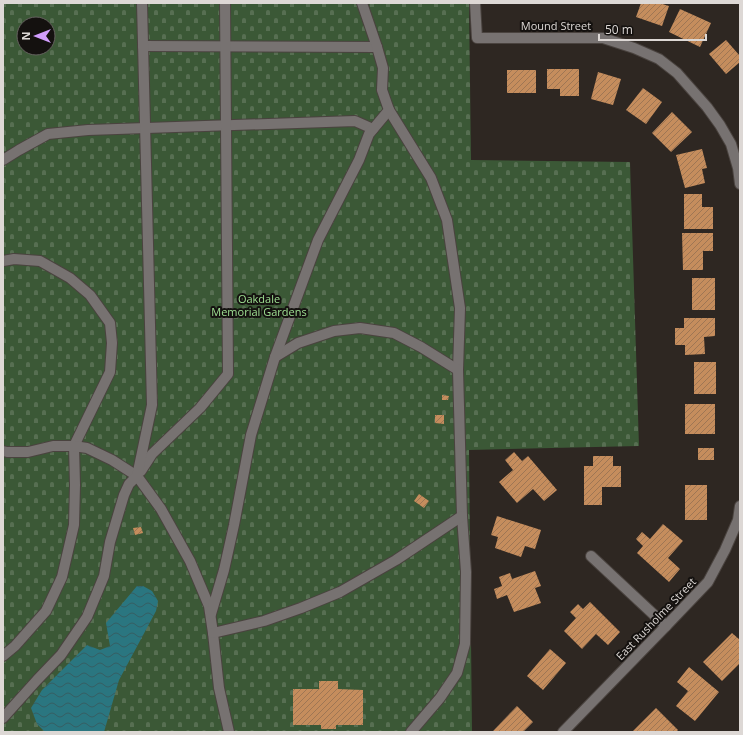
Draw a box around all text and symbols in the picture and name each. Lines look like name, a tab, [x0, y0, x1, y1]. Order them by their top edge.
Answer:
north arrow	[16, 16, 56, 56]
scale bar	[599, 16, 706, 42]
street label: Mound Street	[521, 18, 591, 33]
text: 50 m	[605, 21, 633, 38]
text: N	[18, 32, 33, 40]
park label: Oakdale Memorial Gardens	[211, 291, 307, 319]
street label: East Rusholme Street	[612, 574, 699, 663]

